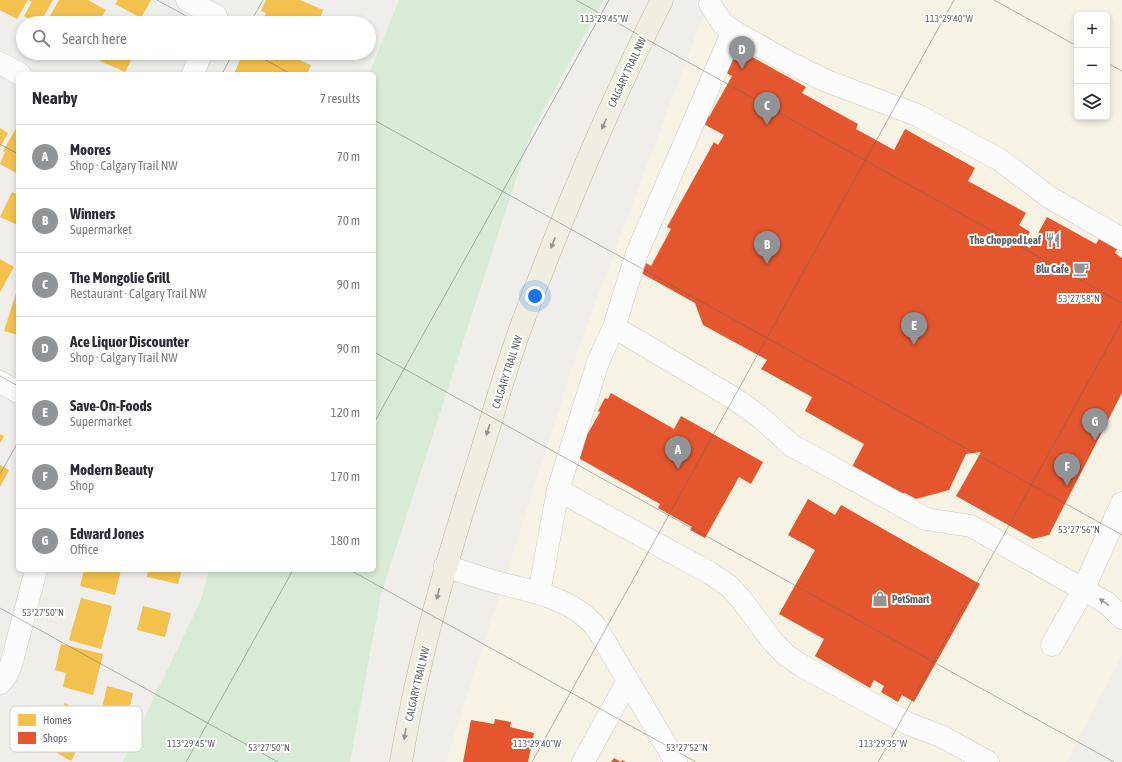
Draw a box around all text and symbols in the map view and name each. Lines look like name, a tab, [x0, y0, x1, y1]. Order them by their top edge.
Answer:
map controls	[1074, 12, 1110, 120]
button: +	[1074, 12, 1110, 48]
text: 113°29'45"W	[580, 13, 629, 24]
text: 113°29'40"W	[925, 13, 974, 24]
search box	[16, 16, 376, 60]
icon: search	[30, 27, 52, 49]
text: Search here	[62, 30, 127, 47]
street label: CALGARY TRAIL NW	[605, 35, 649, 109]
pin: D	[729, 36, 755, 69]
button: −	[1074, 48, 1110, 84]
button: layers	[1074, 84, 1110, 120]
text: Nearby	[32, 88, 78, 108]
text: 7 results	[320, 91, 360, 106]
pin: C	[754, 92, 780, 125]
one-way arrow	[600, 118, 606, 130]
text: Moores	[70, 141, 111, 158]
text: A	[42, 149, 48, 164]
text: 70 m	[337, 149, 360, 164]
text: Shop · Calgary Trail NW	[70, 158, 178, 173]
text: Winners	[70, 205, 115, 222]
text: B	[42, 213, 48, 228]
text: 70 m	[337, 213, 360, 228]
text: Supermarket	[70, 222, 132, 237]
pin: B	[754, 231, 780, 264]
restaurant icon: The Chopped Leaf	[1044, 231, 1062, 249]
place label: The Chopped Leaf	[970, 234, 1042, 246]
one-way arrow	[550, 238, 556, 250]
cafe icon: Blu Cafe	[1072, 260, 1090, 278]
place label: Blu Cafe	[1036, 263, 1069, 275]
text: The Mongolie Grill	[70, 269, 170, 286]
text: C	[42, 277, 48, 292]
text: 90 m	[337, 277, 360, 292]
text: Restaurant · Calgary Trail NW	[70, 286, 206, 301]
your location	[525, 286, 545, 306]
text: 53°27'58"N	[1058, 293, 1100, 304]
pin: E	[901, 312, 927, 345]
text: Ace Liquor Discounter	[70, 333, 189, 350]
street label: CALGARY TRAIL NW	[490, 334, 524, 410]
text: D	[41, 341, 49, 356]
text: 90 m	[337, 341, 360, 356]
text: Shop · Calgary Trail NW	[70, 350, 178, 365]
text: Save-On-Foods	[70, 397, 152, 414]
text: E	[42, 405, 48, 420]
text: 120 m	[331, 405, 360, 420]
pin: G	[1082, 408, 1108, 441]
text: Supermarket	[70, 414, 132, 429]
one-way arrow	[485, 424, 491, 436]
pin: A	[665, 436, 691, 469]
pin: F	[1054, 453, 1080, 486]
text: Modern Beauty	[70, 461, 153, 478]
text: F	[42, 469, 48, 484]
text: 170 m	[331, 469, 360, 484]
text: Shop	[70, 478, 94, 493]
text: 53°27'56"N	[1058, 524, 1100, 535]
text: Edward Jones	[70, 525, 144, 542]
text: G	[42, 533, 48, 548]
text: 180 m	[331, 533, 360, 548]
text: Office	[70, 542, 98, 557]
one-way arrow	[435, 588, 441, 600]
shop icon: PetSmart	[871, 590, 889, 608]
place label: PetSmart	[892, 593, 930, 605]
one-way arrow	[1099, 598, 1109, 606]
text: 53°27'50"N	[22, 607, 64, 618]
street label: CALGARY TRAIL NW	[403, 646, 431, 722]
legend	[10, 706, 142, 752]
text: Homes	[43, 714, 71, 726]
one-way arrow	[402, 728, 408, 740]
text: Shops	[43, 732, 67, 744]
text: 113°29'45"W	[167, 738, 216, 749]
text: 113°29'40"W	[513, 738, 562, 749]
text: 113°29'35"W	[859, 738, 908, 749]
text: 53°27'50"N	[248, 742, 290, 753]
text: 53°27'52"N	[666, 742, 708, 753]

